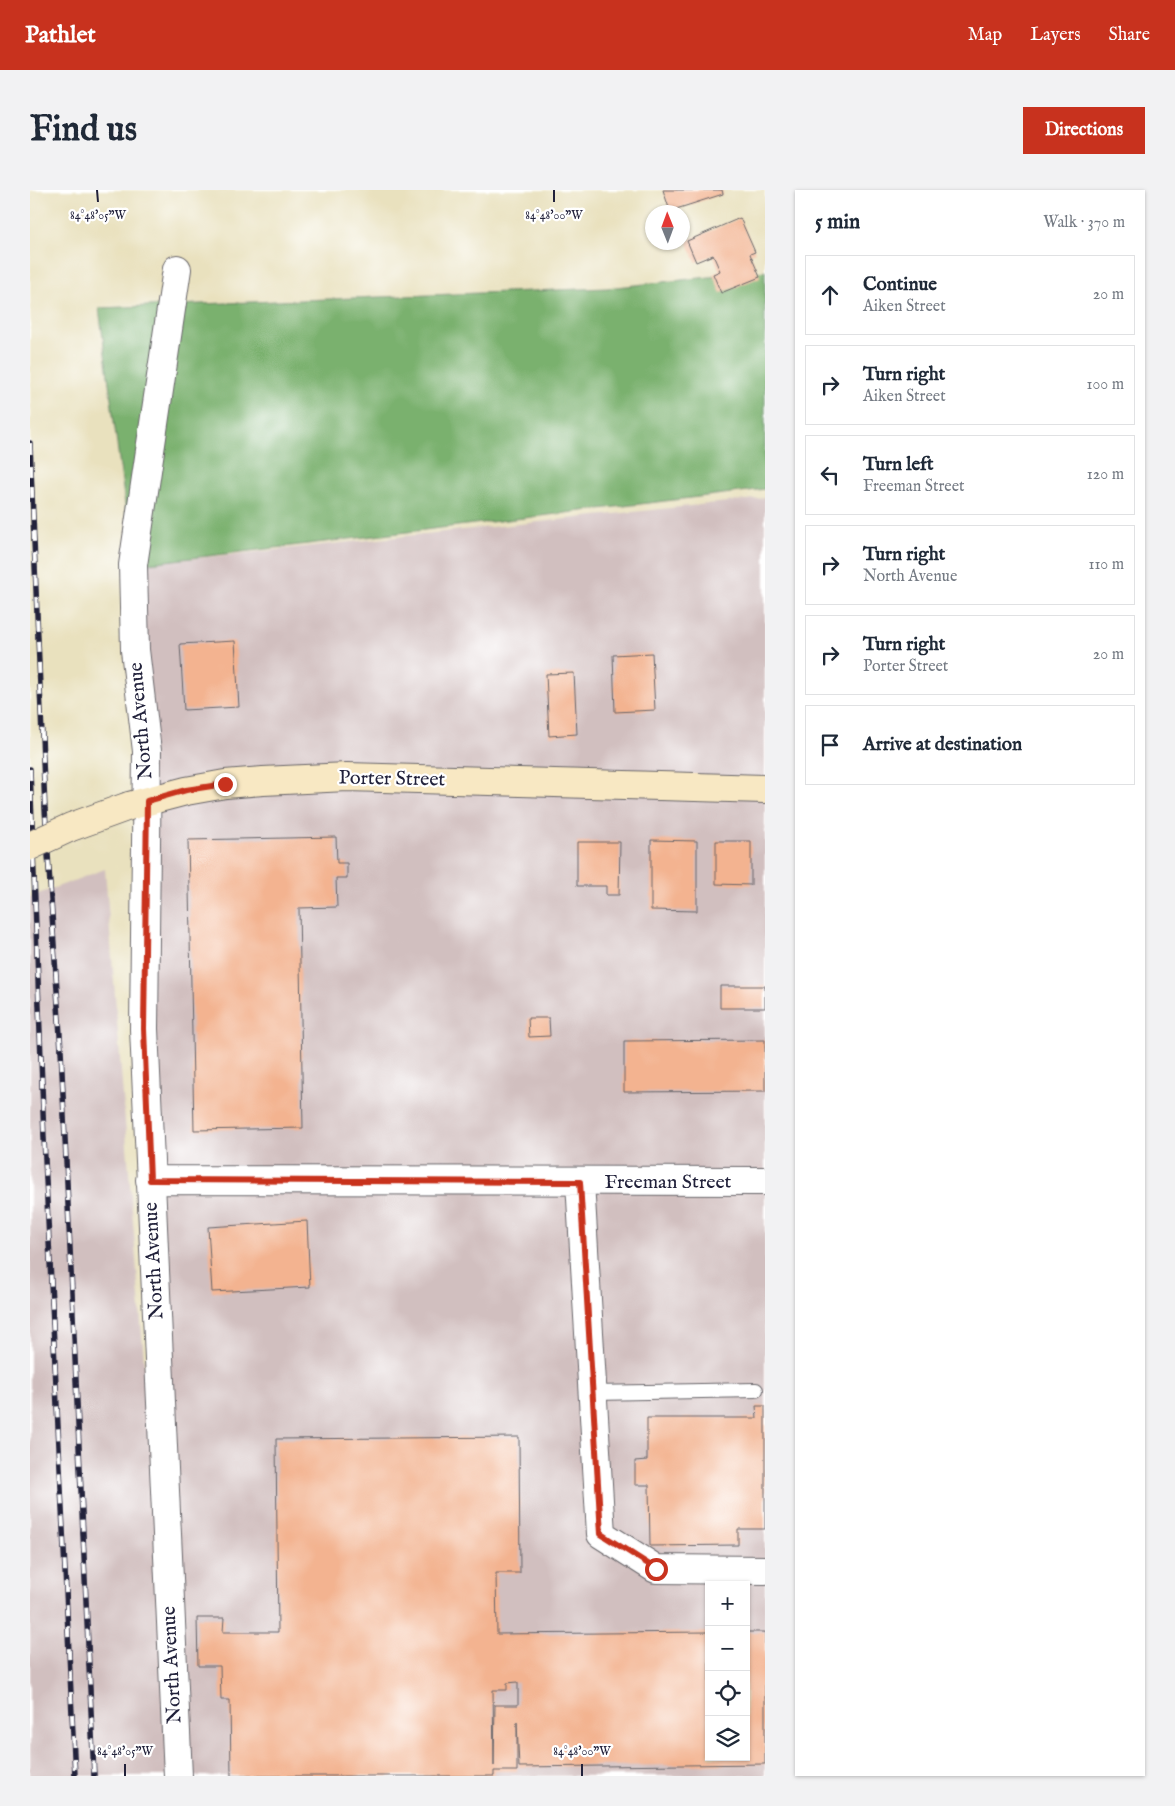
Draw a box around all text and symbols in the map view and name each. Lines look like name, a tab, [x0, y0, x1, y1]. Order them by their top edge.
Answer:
text: Pathlet	[25, 20, 96, 51]
text: Map	[968, 24, 1002, 47]
text: Layers	[1030, 24, 1081, 47]
text: Share	[1109, 24, 1150, 47]
button: Directions	[1023, 107, 1145, 154]
text: Find us	[30, 108, 137, 153]
north arrow	[645, 205, 690, 250]
text: 84°48'05"W	[70, 208, 127, 223]
text: 84°48'00"W	[525, 208, 583, 223]
text: 5 min	[815, 209, 860, 236]
text: Walk · 370 m	[1043, 213, 1125, 233]
text: Continue	[863, 273, 937, 297]
icon: ahead	[816, 281, 844, 309]
text: 20 m	[1093, 285, 1124, 305]
text: Aiken Street	[863, 297, 946, 317]
text: Turn right	[863, 363, 945, 387]
icon: right	[816, 371, 844, 399]
text: 100 m	[1087, 375, 1124, 395]
text: Aiken Street	[863, 387, 946, 407]
text: Turn left	[863, 453, 934, 477]
icon: left	[816, 461, 844, 489]
text: 120 m	[1087, 465, 1124, 485]
text: Freeman Street	[863, 477, 965, 497]
text: Turn right	[863, 543, 945, 567]
icon: right	[816, 551, 844, 579]
text: 110 m	[1088, 555, 1124, 575]
text: North Avenue	[863, 567, 957, 587]
text: Turn right	[863, 633, 945, 657]
icon: right	[816, 641, 844, 669]
text: 20 m	[1093, 645, 1124, 665]
text: Porter Street	[863, 657, 948, 677]
street label: North Avenue	[123, 661, 159, 781]
icon: arrive	[816, 731, 844, 759]
text: Arrive at destination	[863, 733, 1022, 757]
street label: Porter Street	[338, 766, 446, 792]
route end	[214, 773, 237, 796]
street label: Freeman Street	[605, 1170, 732, 1195]
street label: North Avenue	[138, 1202, 170, 1320]
route start	[645, 1558, 668, 1581]
map controls	[705, 1581, 750, 1761]
button: +	[705, 1581, 750, 1626]
street label: North Avenue	[156, 1606, 188, 1724]
button: −	[705, 1626, 750, 1671]
button: locate	[705, 1671, 750, 1716]
button: layers	[705, 1716, 750, 1761]
text: 84°48'05"W	[97, 1744, 154, 1759]
text: 84°48'00"W	[553, 1744, 611, 1759]

